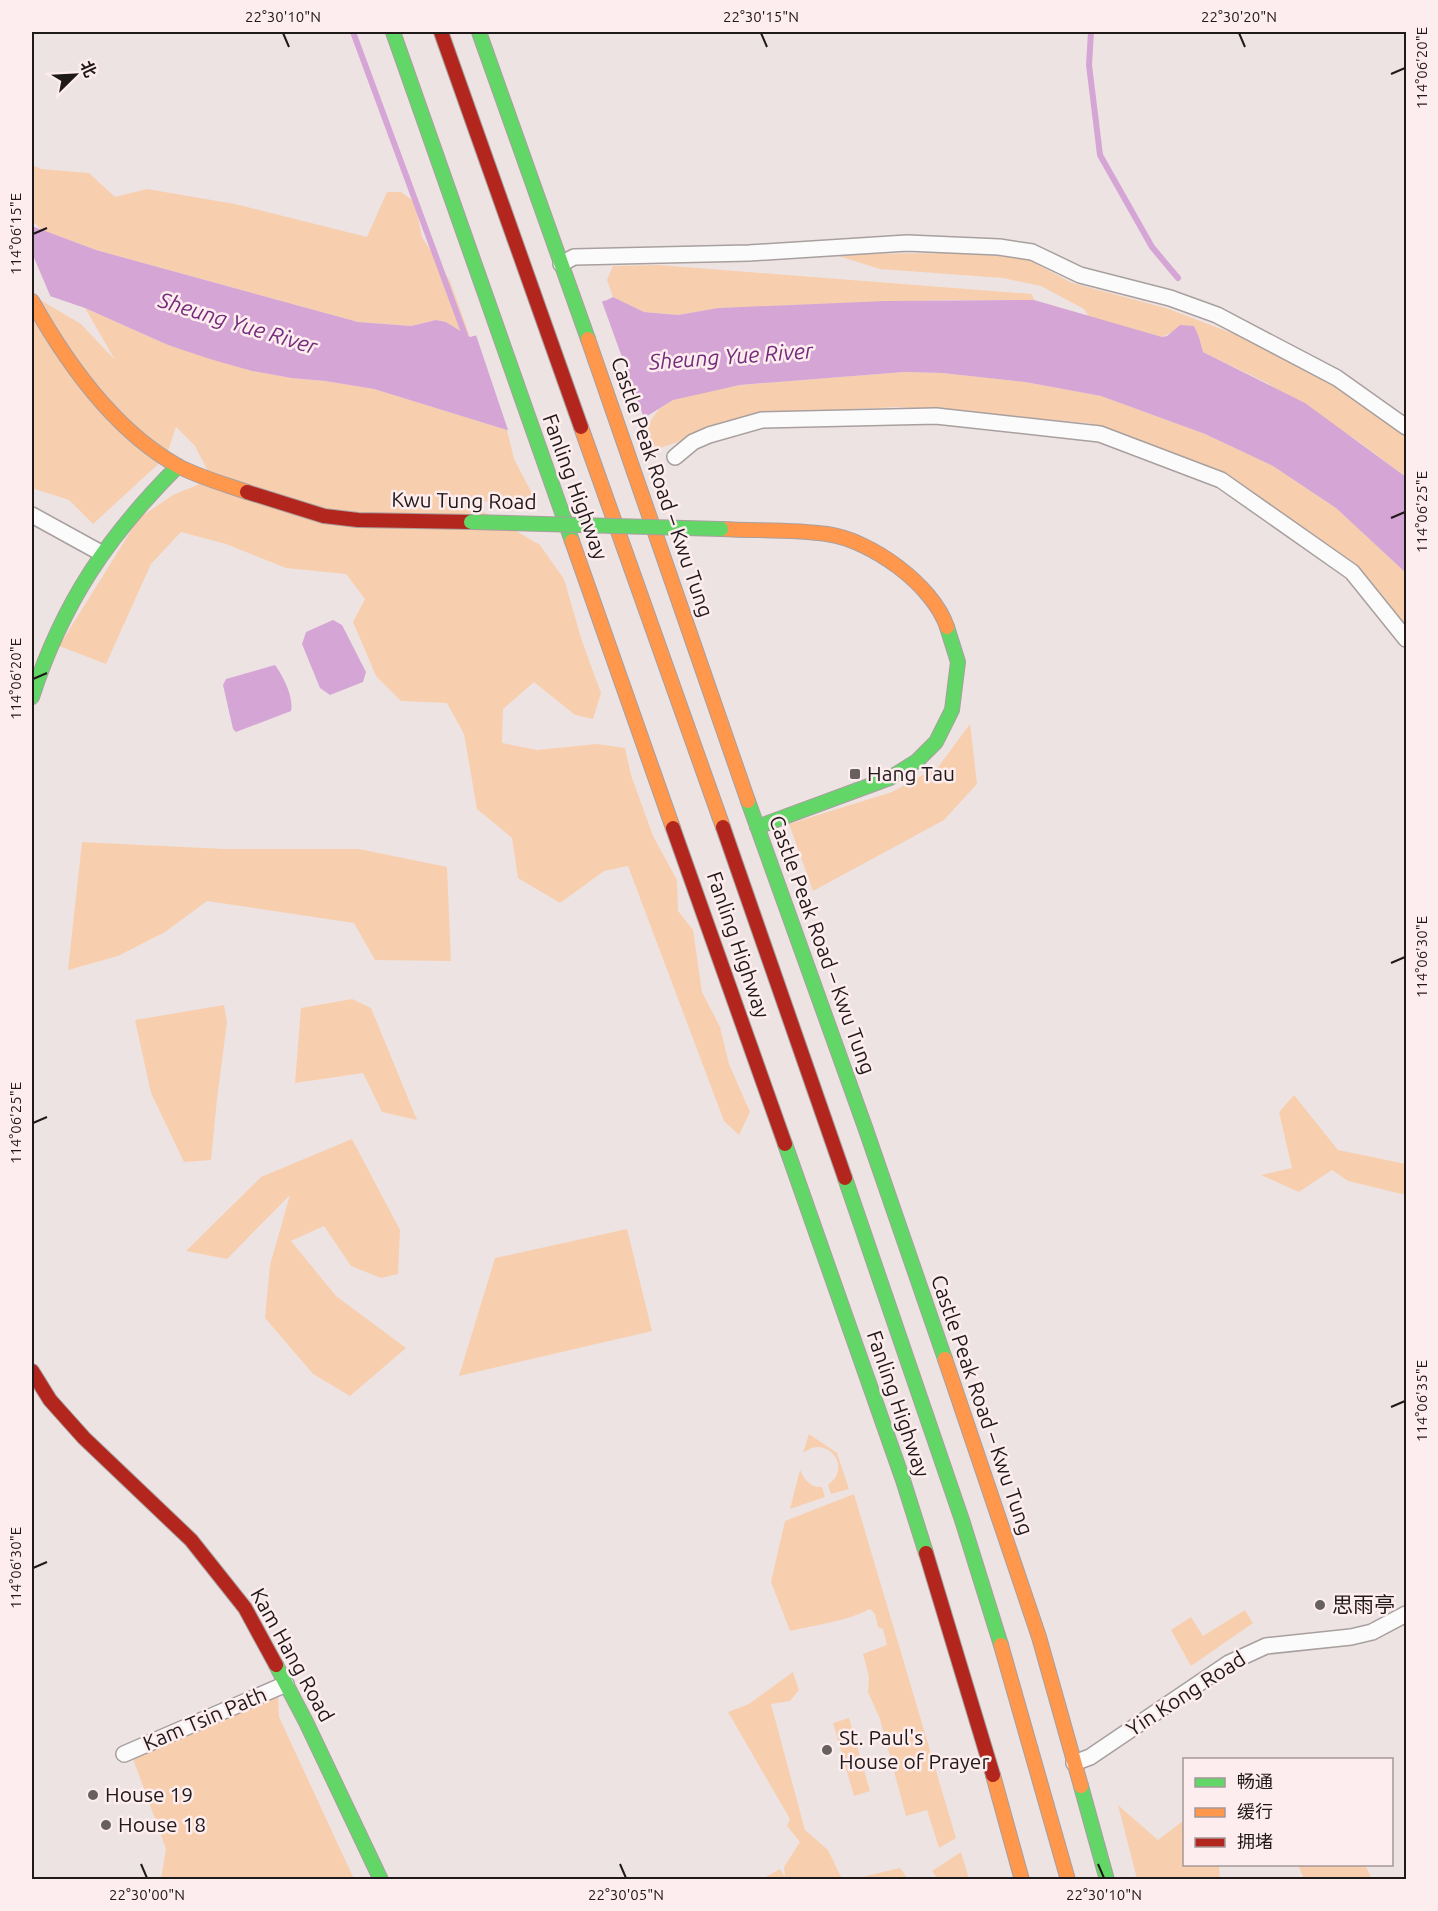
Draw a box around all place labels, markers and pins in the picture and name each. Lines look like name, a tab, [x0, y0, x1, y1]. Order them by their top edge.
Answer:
place label: Hang Tau	[867, 761, 955, 785]
marker: Hang Tau	[848, 767, 862, 781]
place label: 思雨亭	[1332, 1592, 1395, 1616]
marker: 思雨亭	[1313, 1598, 1327, 1612]
place label: St. Paul's House of Prayer	[839, 1725, 989, 1773]
marker: St. Paul's House of Prayer	[820, 1743, 834, 1757]
place label: House 19	[105, 1782, 193, 1806]
marker: House 19	[86, 1788, 100, 1802]
place label: House 18	[118, 1812, 206, 1836]
marker: House 18	[99, 1818, 113, 1832]

